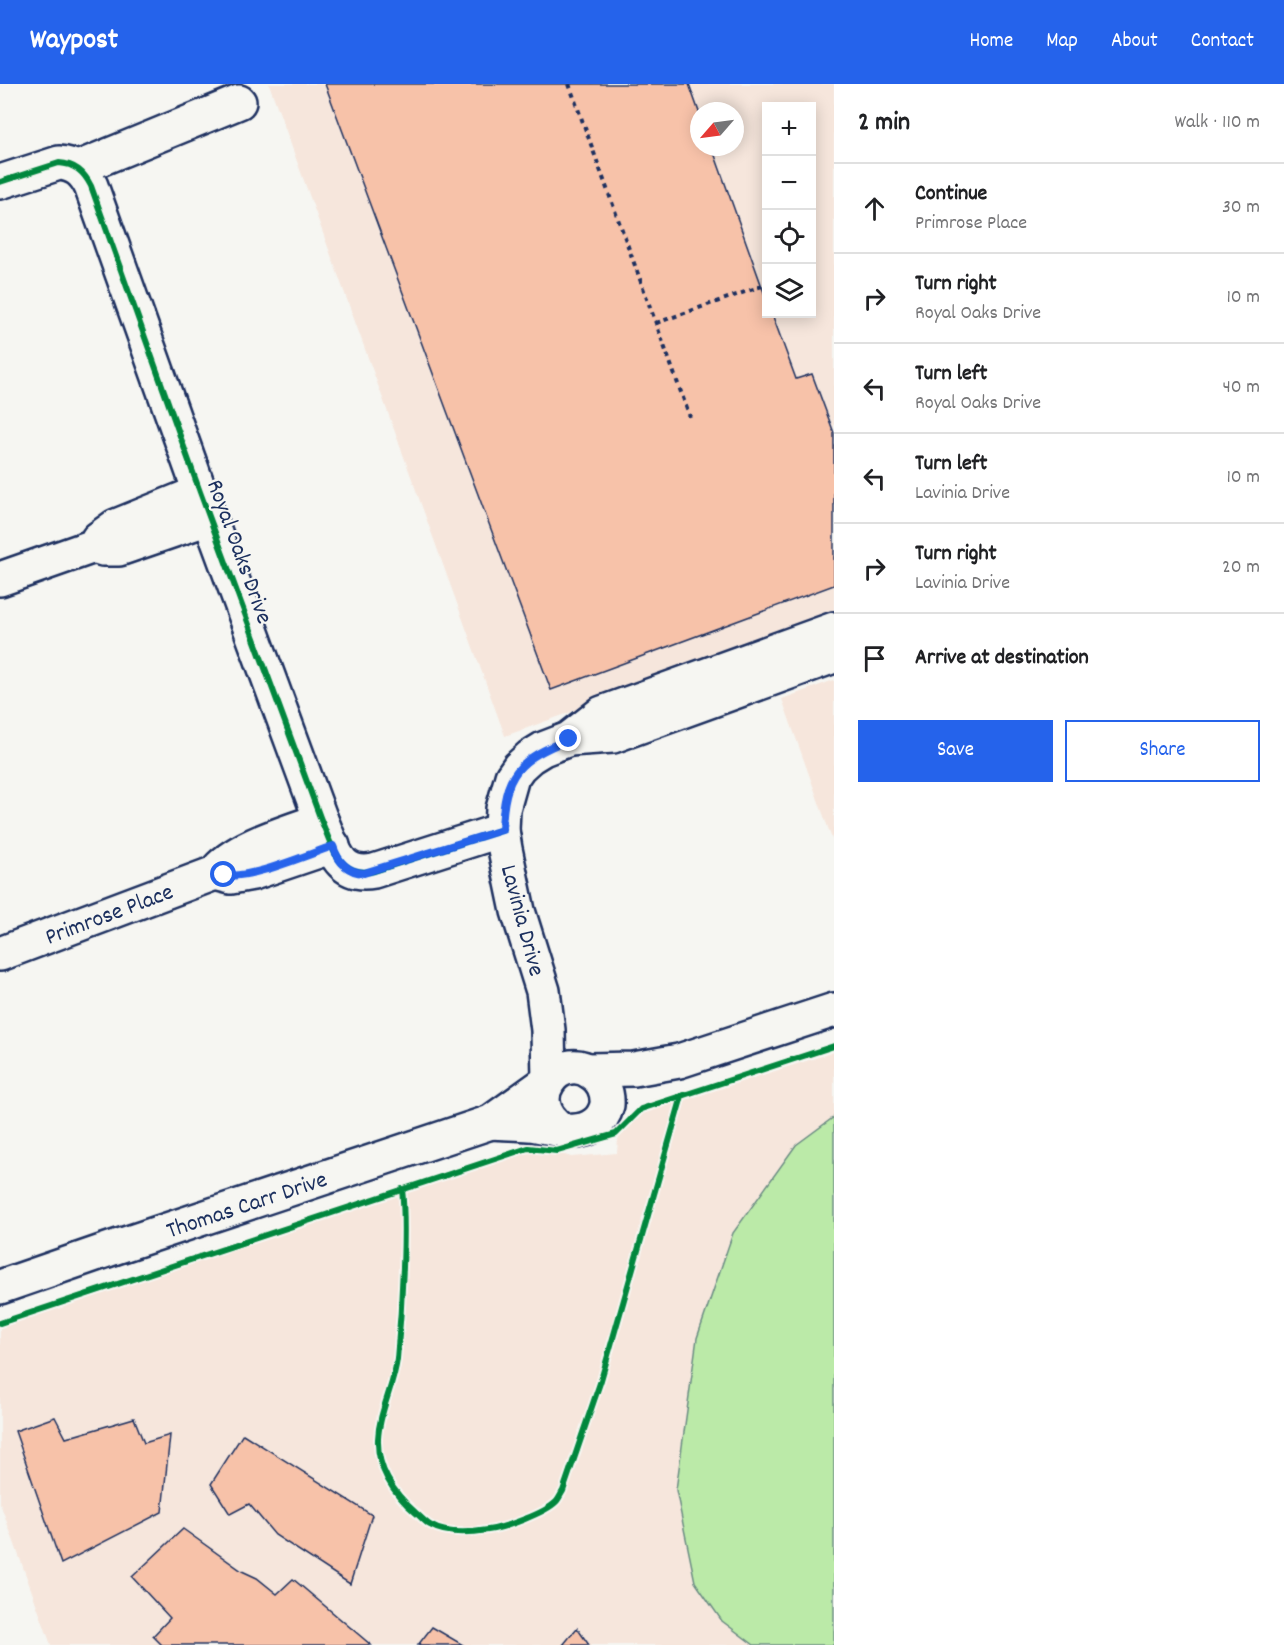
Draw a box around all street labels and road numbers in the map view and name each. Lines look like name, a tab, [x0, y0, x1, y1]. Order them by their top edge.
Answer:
street label: Royal Oaks Drive	[196, 475, 280, 629]
street label: Lavinia Drive	[490, 861, 552, 980]
street label: Primrose Place	[41, 876, 179, 956]
street label: Thomas Carr Drive	[162, 1164, 332, 1249]

